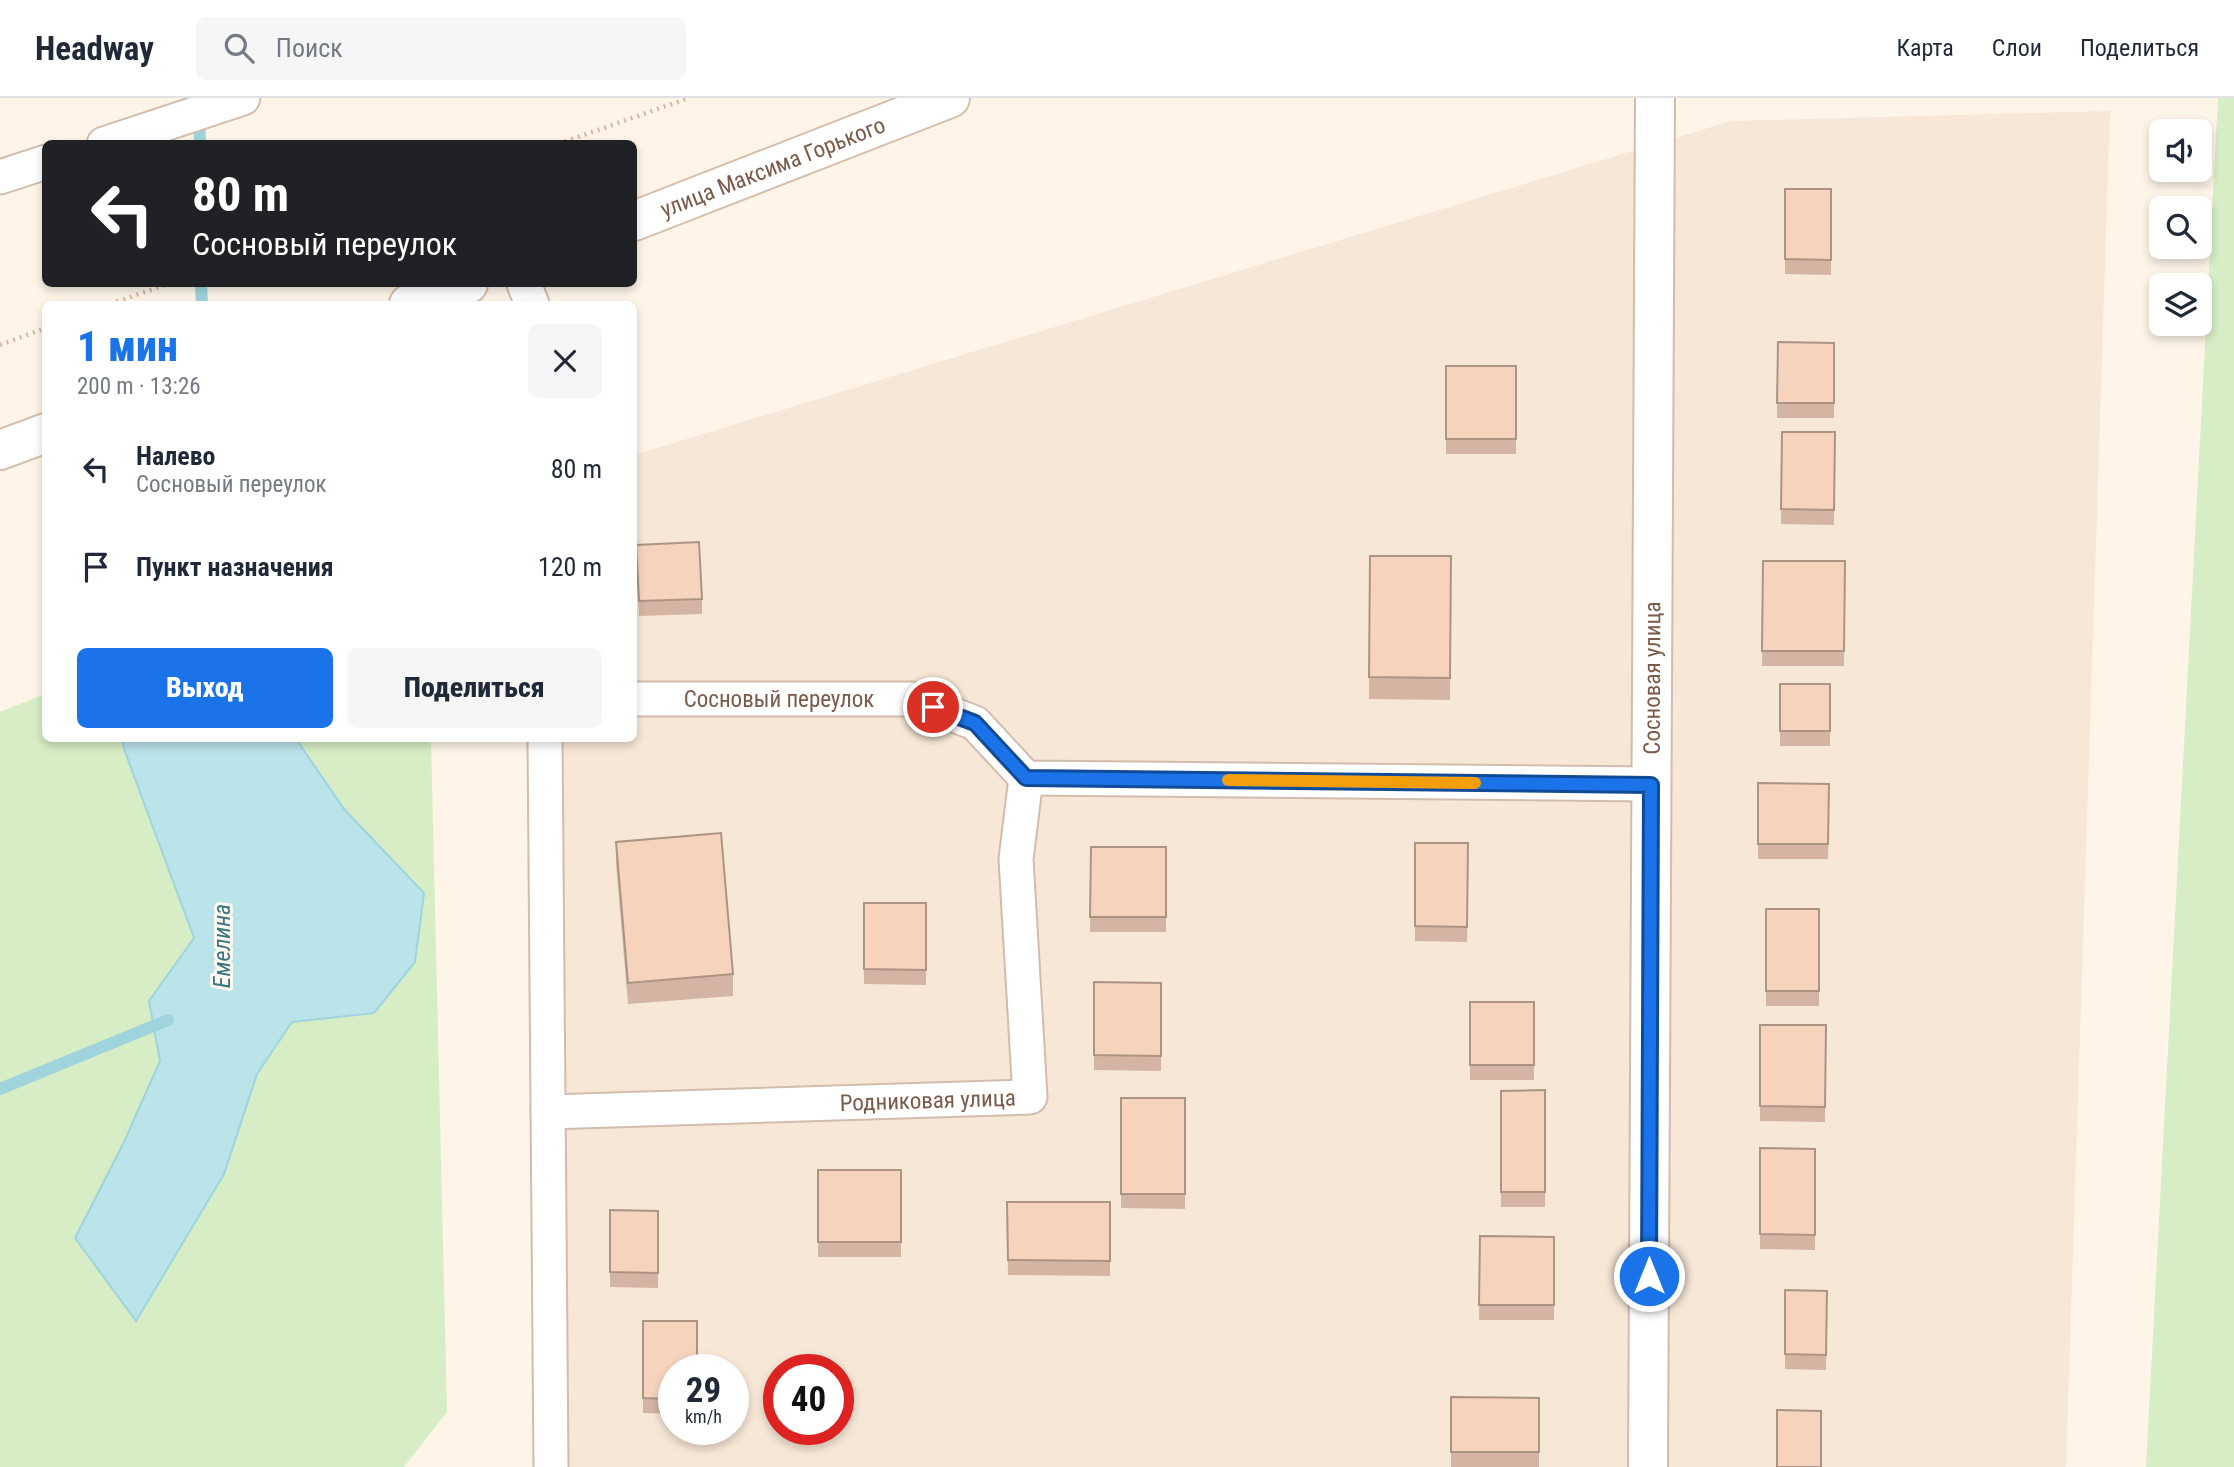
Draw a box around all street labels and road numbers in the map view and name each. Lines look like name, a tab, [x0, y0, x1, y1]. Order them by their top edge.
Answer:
street label: улица Максима Горького	[657, 111, 889, 223]
street label: Сосновая улица	[1638, 601, 1666, 755]
street label: Сосновый переулок	[684, 686, 874, 713]
street label: Родниковая улица	[839, 1084, 1016, 1116]

